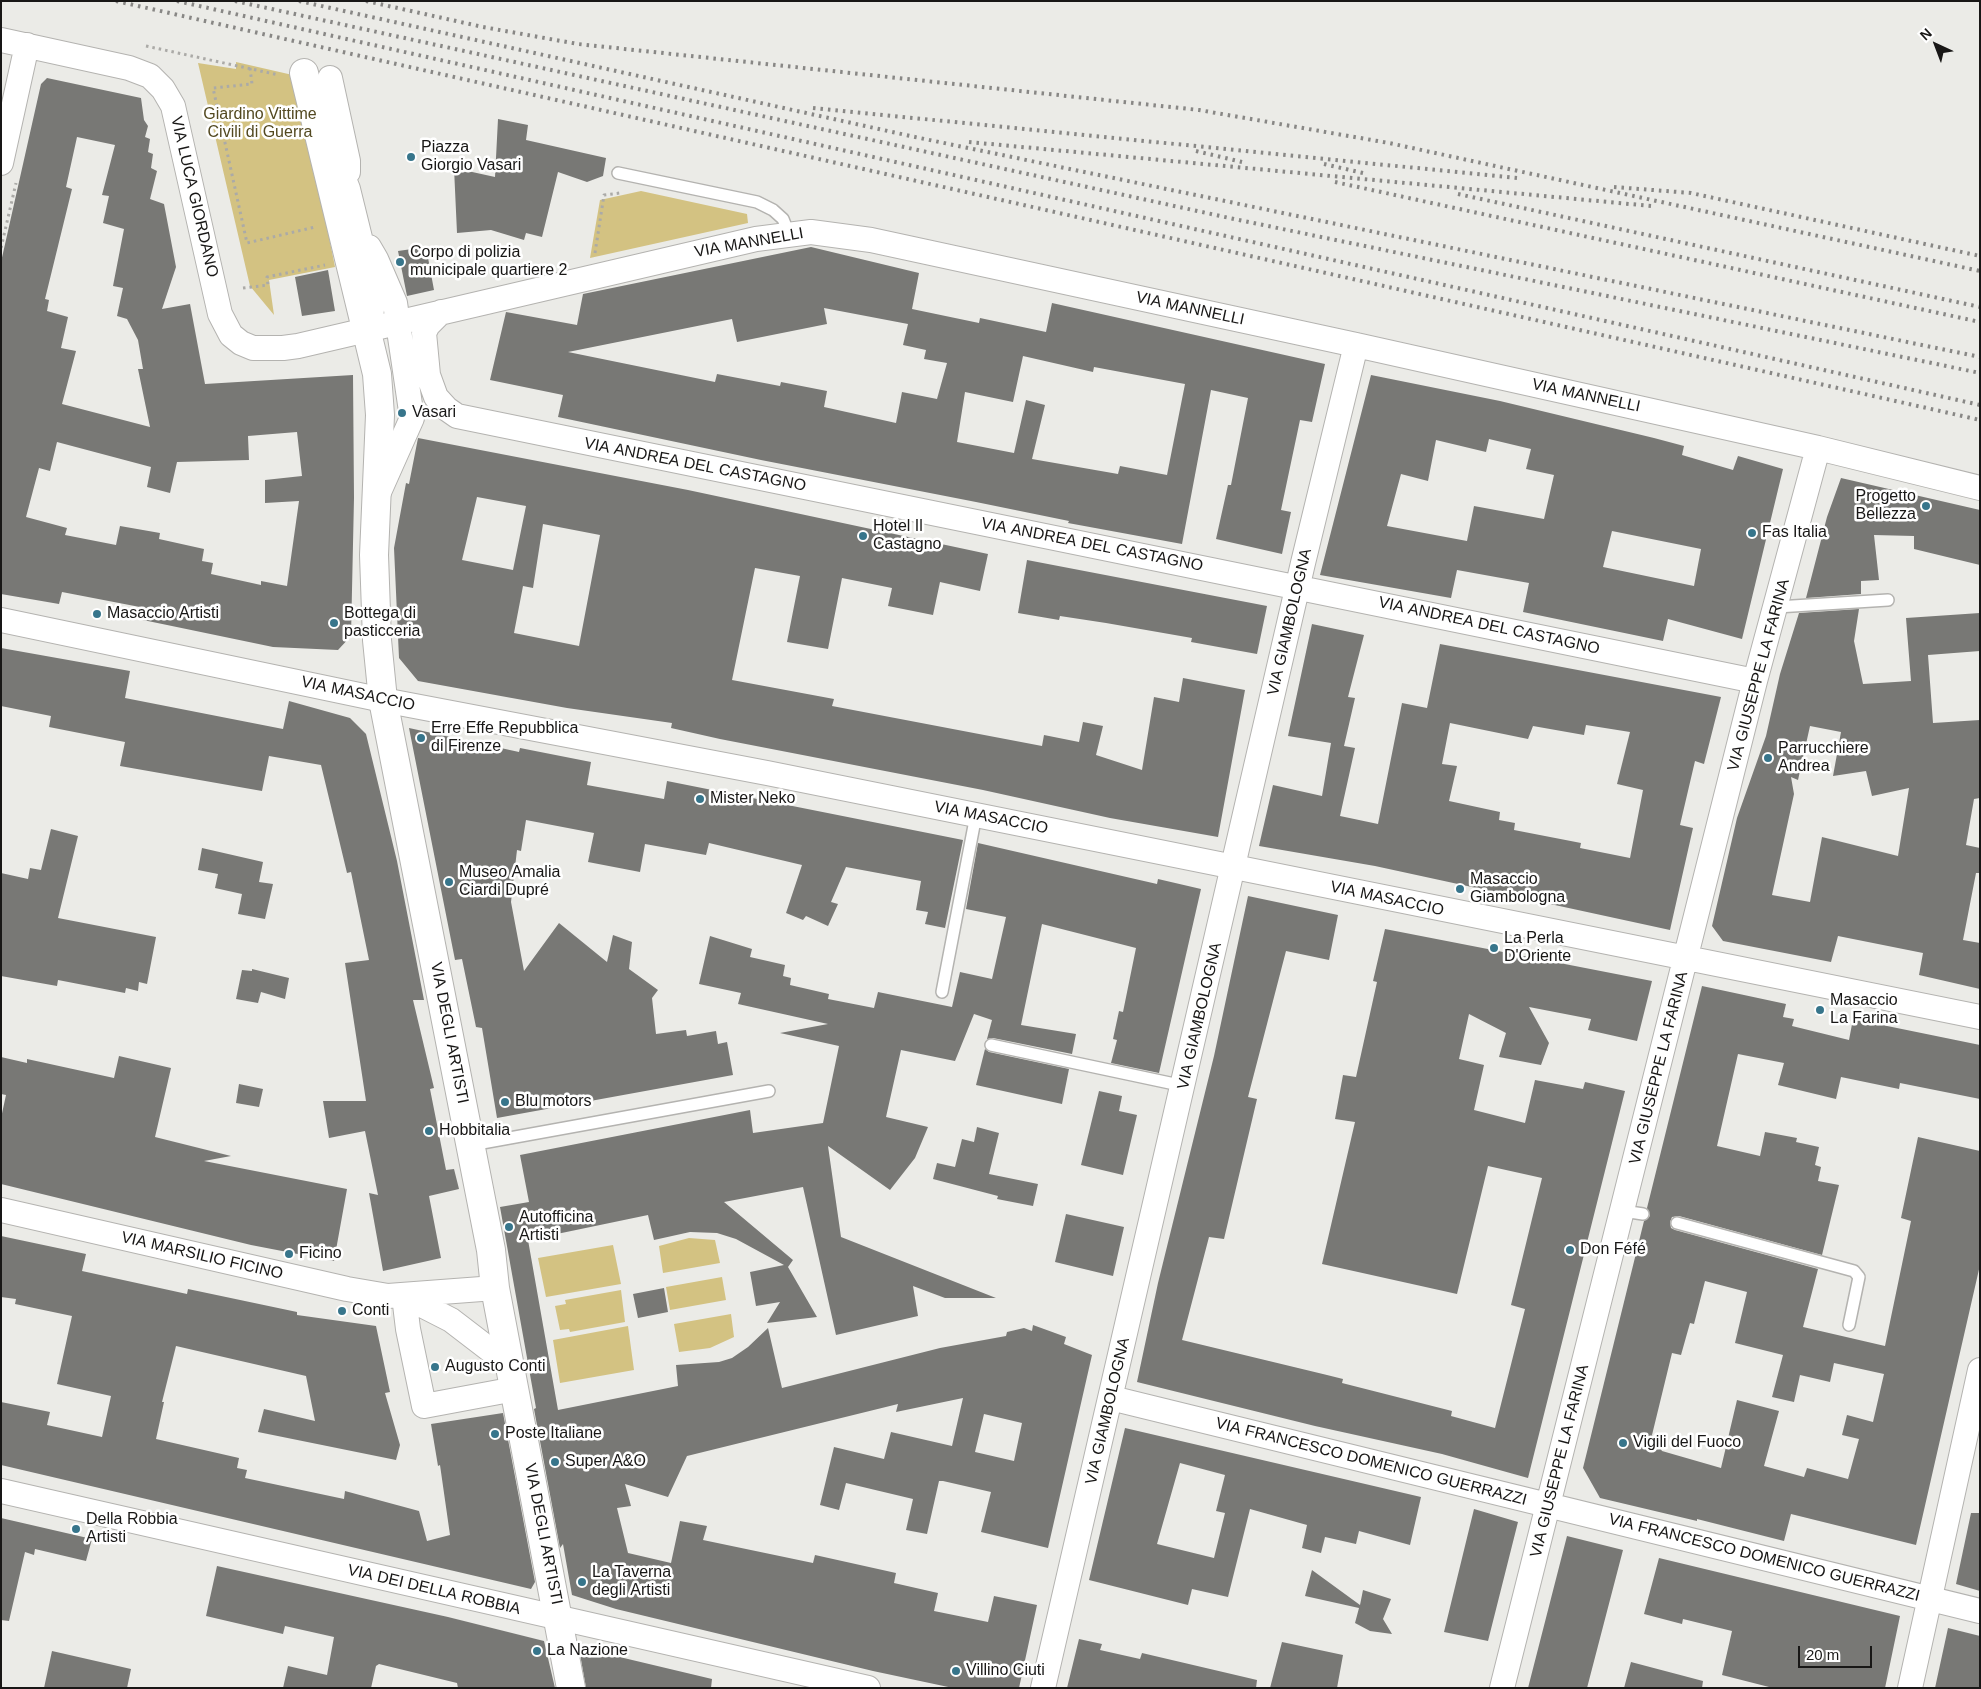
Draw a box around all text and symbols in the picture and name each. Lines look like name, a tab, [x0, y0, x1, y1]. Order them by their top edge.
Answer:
north arrow	[1911, 20, 1961, 70]
text: N	[1917, 25, 1935, 43]
park label: Giardino Vittime Civili di Guerra	[203, 105, 317, 143]
street label: VIA LUCA GIORDANO	[166, 115, 222, 279]
place label: Piazza Giorgio Vasari	[421, 138, 521, 176]
marker: Piazza Giorgio Vasari	[405, 151, 417, 163]
street label: VIA MANNELLI	[693, 224, 805, 262]
place label: Corpo di polizia municipale quartiere 2	[410, 243, 567, 281]
marker: Corpo di polizia municipale quartiere 2	[394, 256, 406, 268]
street label: VIA MANNELLI	[1134, 288, 1246, 330]
street label: VIA MANNELLI	[1530, 375, 1642, 417]
place label: Vasari	[412, 403, 456, 423]
marker: Vasari	[396, 407, 408, 419]
street label: VIA ANDREA DEL CASTAGNO	[582, 434, 808, 496]
place label: Progetto Bellezza	[1856, 487, 1916, 525]
marker: Progetto Bellezza	[1920, 500, 1932, 512]
street label: VIA ANDREA DEL CASTAGNO	[979, 514, 1205, 576]
place label: Hotel Il Castagno	[873, 517, 941, 555]
place label: Fas Italia	[1762, 523, 1827, 543]
marker: Fas Italia	[1746, 527, 1758, 539]
marker: Hotel Il Castagno	[857, 530, 869, 542]
street label: VIA GIAMBOLOGNA	[1264, 547, 1316, 697]
street label: VIA GIUSEPPE LA FARINA	[1724, 577, 1794, 773]
street label: VIA ANDREA DEL CASTAGNO	[1377, 593, 1601, 659]
place label: Masaccio Artisti	[107, 604, 219, 624]
place label: Bottega di pasticceria	[344, 604, 420, 642]
marker: Masaccio Artisti	[91, 608, 103, 620]
marker: Bottega di pasticceria	[328, 617, 340, 629]
street label: VIA MASACCIO	[299, 673, 417, 715]
place label: Erre Effe Repubblica di Firenze	[431, 719, 578, 757]
marker: Erre Effe Repubblica di Firenze	[415, 732, 427, 744]
place label: Parrucchiere Andrea	[1778, 739, 1869, 777]
marker: Parrucchiere Andrea	[1762, 752, 1774, 764]
place label: Mister Neko	[710, 789, 795, 809]
marker: Mister Neko	[694, 793, 706, 805]
street label: VIA MASACCIO	[932, 798, 1050, 838]
place label: Museo Amalia Ciardi Dupré	[459, 863, 560, 901]
place label: Masaccio Giambologna	[1470, 870, 1565, 908]
marker: Museo Amalia Ciardi Dupré	[443, 876, 455, 888]
street label: VIA MASACCIO	[1328, 878, 1446, 920]
marker: Masaccio Giambologna	[1454, 883, 1466, 895]
place label: La Perla D'Oriente	[1504, 929, 1571, 967]
street label: VIA GIAMBOLOGNA	[1174, 941, 1226, 1091]
marker: La Perla D'Oriente	[1488, 942, 1500, 954]
street label: VIA DEGLI ARTISTI	[426, 961, 472, 1105]
street label: VIA GIUSEPPE LA FARINA	[1626, 969, 1692, 1167]
place label: Masaccio La Farina	[1830, 991, 1898, 1029]
marker: Masaccio La Farina	[1814, 1004, 1826, 1016]
place label: Blu motors	[515, 1092, 591, 1112]
marker: Blu motors	[499, 1096, 511, 1108]
place label: Hobbitalia	[439, 1121, 510, 1141]
marker: Hobbitalia	[423, 1125, 435, 1137]
place label: Autofficina Artisti	[519, 1208, 593, 1246]
marker: Autofficina Artisti	[503, 1221, 515, 1233]
street label: VIA MARSILIO FICINO	[119, 1228, 285, 1284]
place label: Don Féfé	[1580, 1240, 1646, 1260]
place label: Ficino	[299, 1244, 342, 1264]
marker: Don Féfé	[1564, 1244, 1576, 1256]
marker: Ficino	[283, 1248, 295, 1260]
place label: Conti	[352, 1301, 389, 1321]
marker: Conti	[336, 1305, 348, 1317]
street label: VIA GIAMBOLOGNA	[1082, 1336, 1134, 1486]
place label: Augusto Conti	[445, 1357, 546, 1377]
marker: Augusto Conti	[429, 1361, 441, 1373]
street label: VIA GIUSEPPE LA FARINA	[1527, 1362, 1593, 1560]
street label: VIA FRANCESCO DOMENICO GUERRAZZI	[1213, 1414, 1529, 1510]
place label: Poste Italiane	[505, 1424, 602, 1444]
marker: Poste Italiane	[489, 1428, 501, 1440]
place label: Vigili del Fuoco	[1633, 1433, 1741, 1453]
marker: Vigili del Fuoco	[1617, 1437, 1629, 1449]
place label: Super A&O	[565, 1452, 646, 1472]
marker: Super A&O	[549, 1456, 561, 1468]
street label: VIA DEGLI ARTISTI	[520, 1462, 566, 1606]
place label: Della Robbia Artisti	[86, 1510, 178, 1548]
street label: VIA FRANCESCO DOMENICO GUERRAZZI	[1606, 1510, 1922, 1606]
marker: Della Robbia Artisti	[70, 1523, 82, 1535]
street label: VIA DEI DELLA ROBBIA	[346, 1561, 522, 1619]
place label: La Taverna degli Artisti	[592, 1563, 671, 1601]
marker: La Taverna degli Artisti	[576, 1576, 588, 1588]
scale bar	[1801, 1636, 1875, 1668]
place label: La Nazione	[547, 1641, 628, 1661]
marker: La Nazione	[531, 1645, 543, 1657]
text: 20 m	[1806, 1646, 1839, 1663]
place label: Villino Ciuti	[966, 1661, 1045, 1681]
marker: Villino Ciuti	[950, 1665, 962, 1677]

